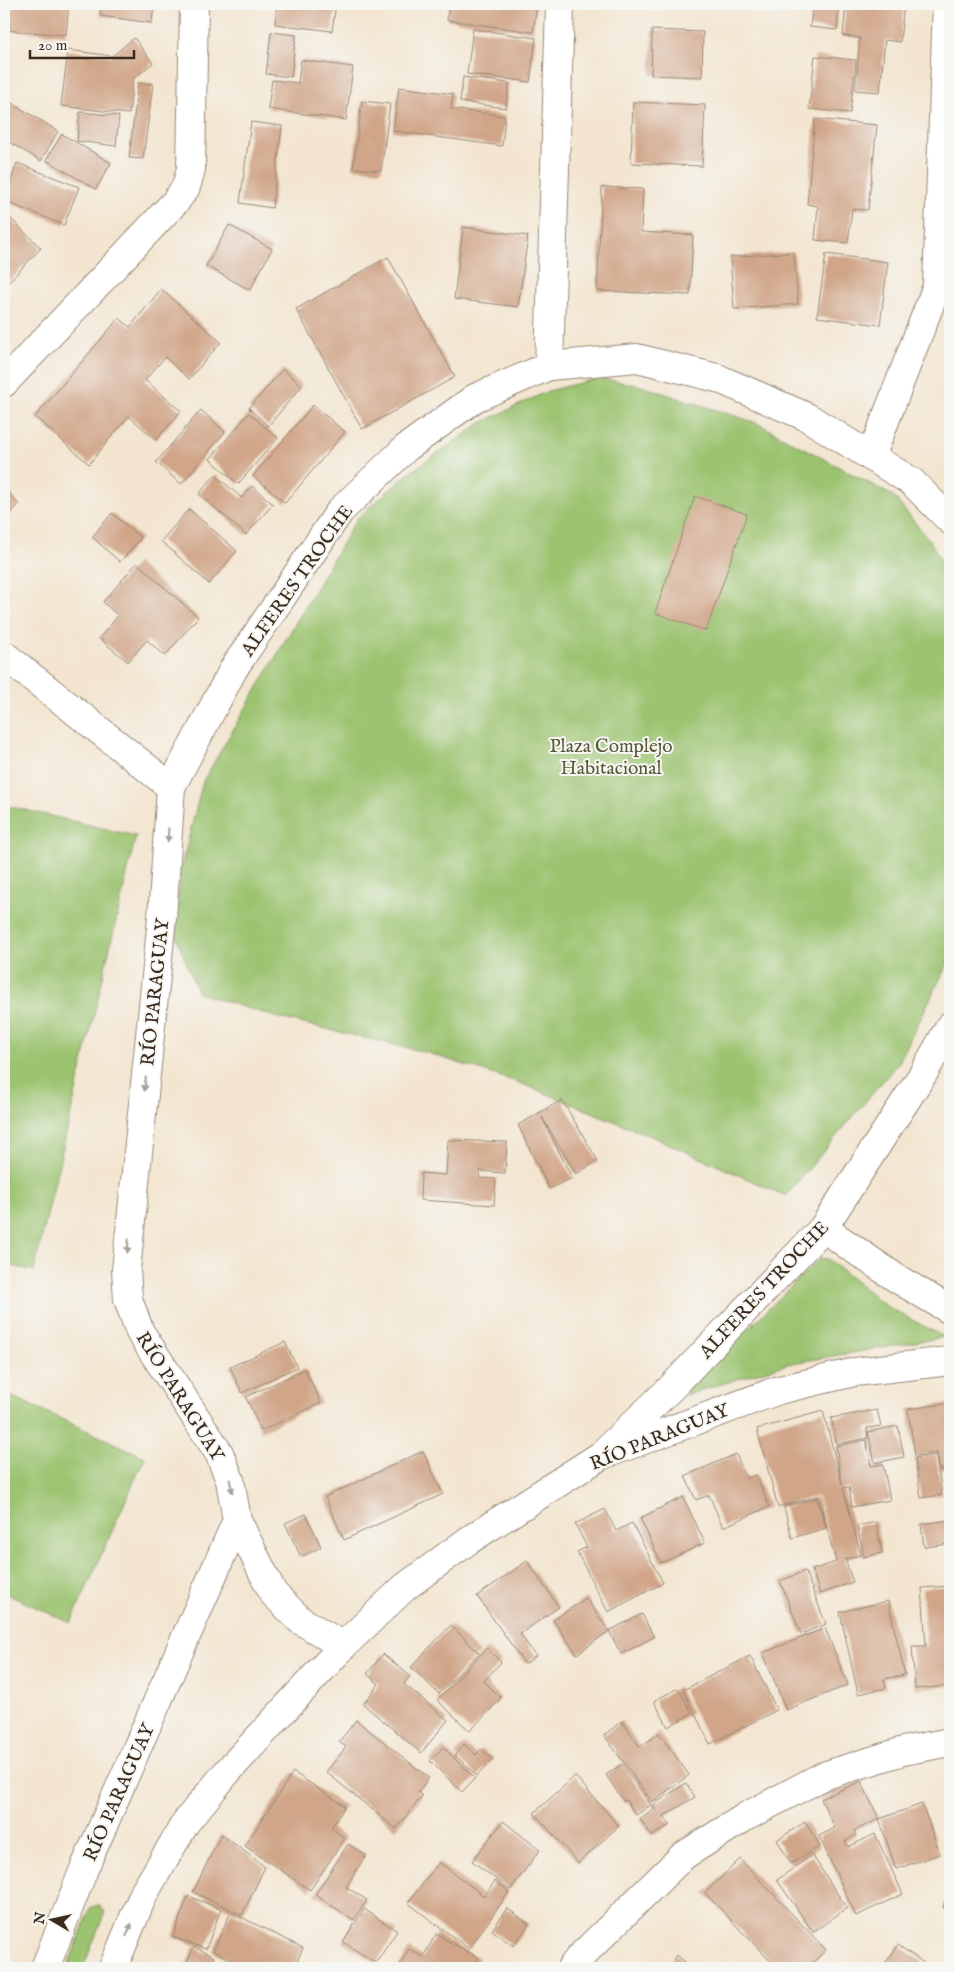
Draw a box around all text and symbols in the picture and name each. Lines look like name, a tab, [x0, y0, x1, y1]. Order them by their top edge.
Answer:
scale bar	[30, 28, 134, 60]
text: 20 m	[38, 36, 68, 55]
street label: ALFERES TROCHE	[236, 501, 359, 662]
park label: Plaza Complejo Habitacional	[550, 735, 672, 781]
one-way arrow	[163, 828, 171, 844]
street label: RÍO PARAGUAY	[135, 916, 176, 1067]
one-way arrow	[141, 1077, 149, 1093]
street label: ALFERES TROCHE	[694, 1217, 834, 1365]
one-way arrow	[124, 1238, 132, 1254]
street label: RÍO PARAGUAY	[130, 1327, 230, 1467]
street label: RÍO PARAGUAY	[586, 1398, 734, 1477]
one-way arrow	[227, 1478, 235, 1493]
street label: RÍO PARAGUAY	[78, 1719, 161, 1865]
north arrow	[28, 1894, 78, 1944]
text: N	[30, 1911, 50, 1927]
one-way arrow	[125, 1923, 133, 1938]

